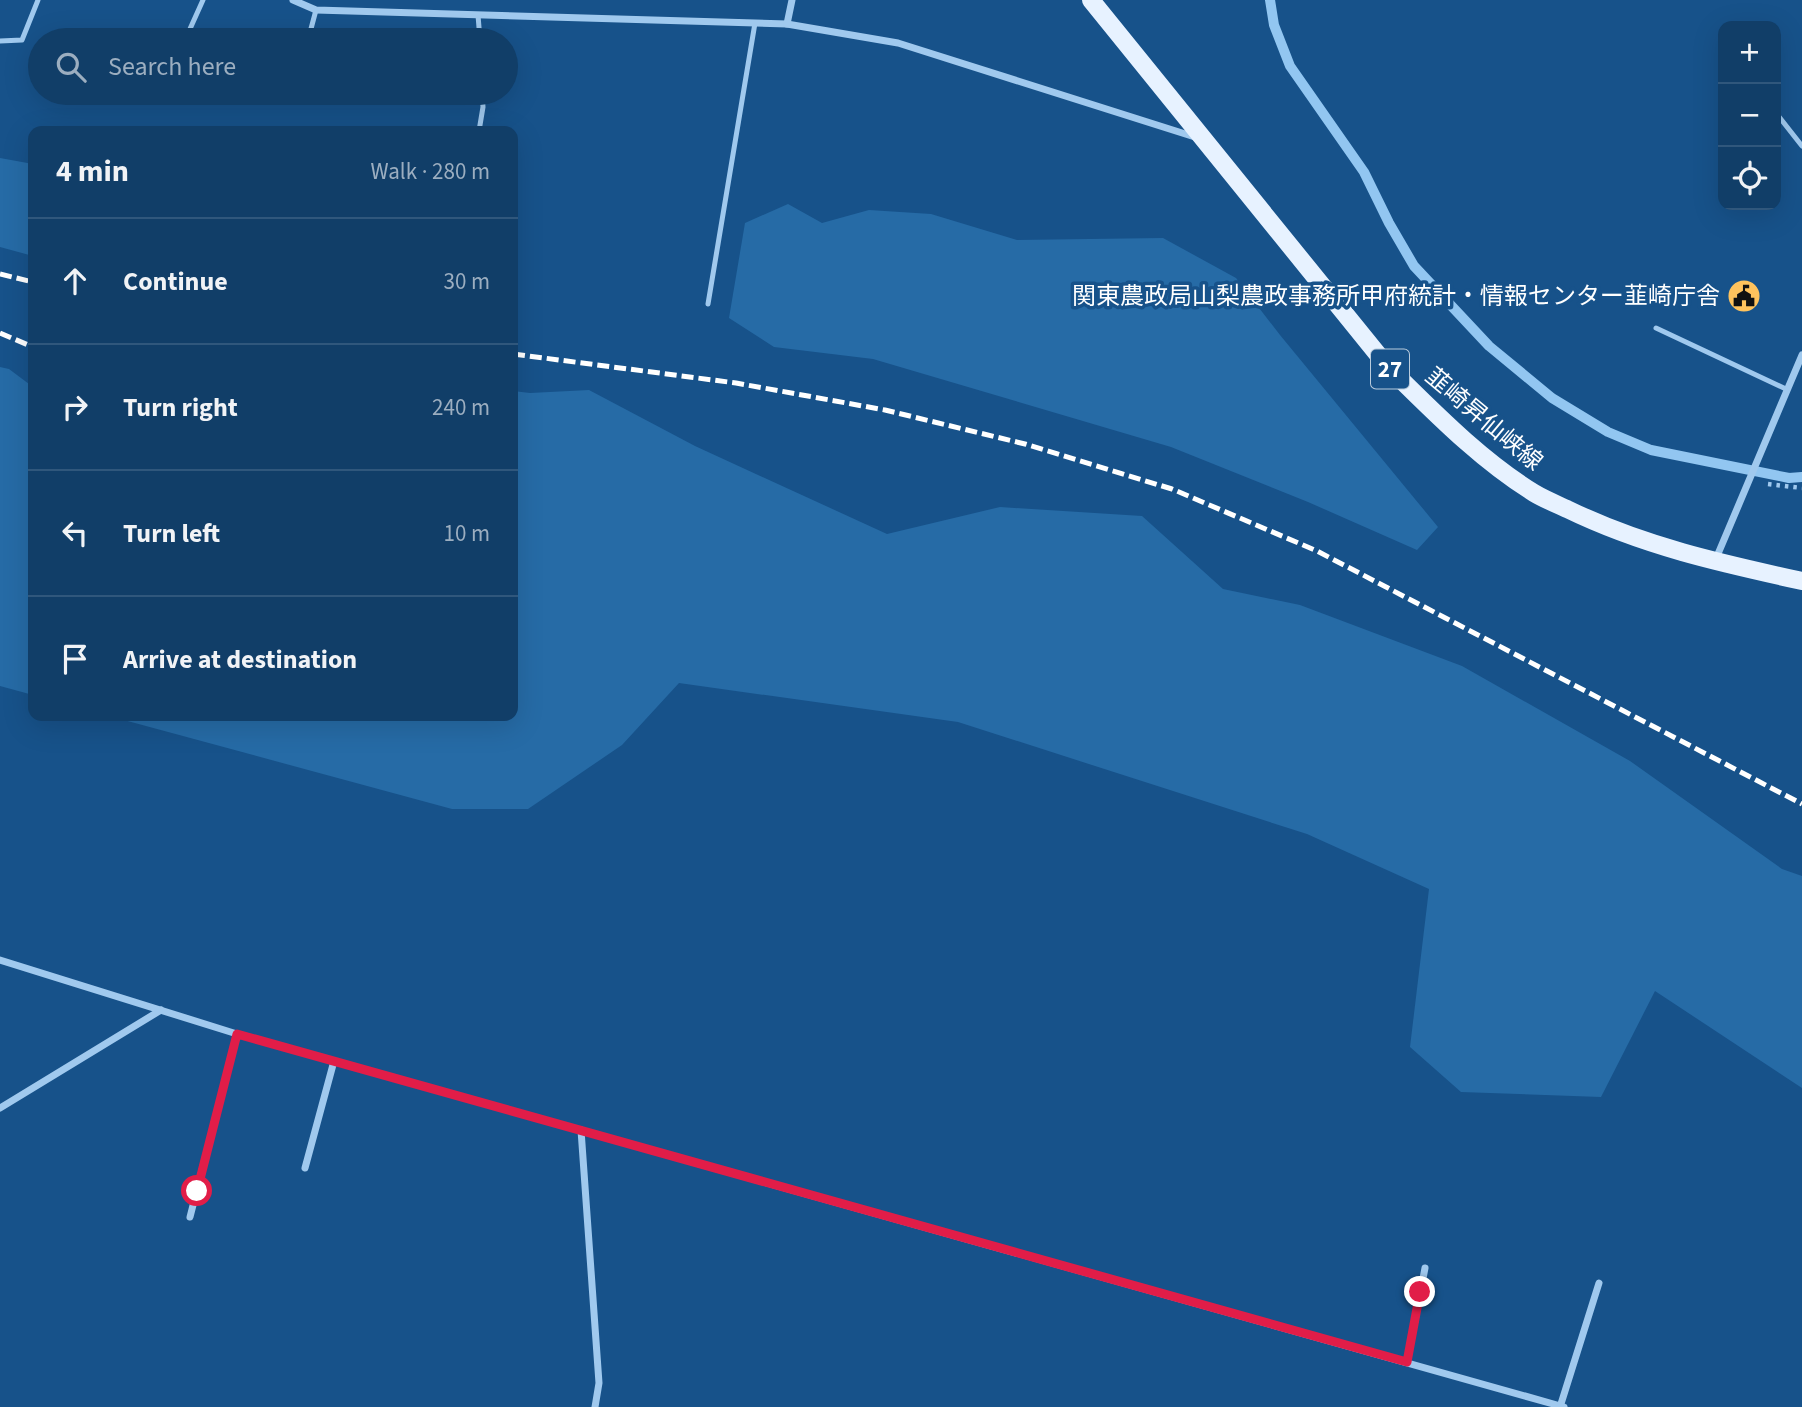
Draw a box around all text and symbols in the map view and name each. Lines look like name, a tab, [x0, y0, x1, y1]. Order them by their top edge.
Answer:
map controls	[1718, 21, 1781, 210]
button: +	[1718, 21, 1781, 84]
search box	[28, 28, 518, 105]
icon: search	[52, 48, 90, 86]
text: Search here	[108, 48, 236, 85]
button: −	[1718, 84, 1781, 147]
button: locate	[1718, 147, 1781, 210]
text: 4 min	[56, 150, 129, 193]
text: Walk · 280 m	[371, 155, 490, 188]
icon: ahead	[56, 262, 94, 300]
text: Continue	[123, 263, 228, 300]
text: 30 m	[443, 265, 490, 298]
public building icon: 関東農政局山梨農政事務所甲府統計・情報センター韮崎庁舎	[1725, 277, 1763, 315]
place label: 関東農政局山梨農政事務所甲府統計・情報センター韮崎庁舎	[1072, 279, 1720, 314]
road number: 27	[1371, 350, 1409, 388]
street label: 韮崎昇仙峡線	[1417, 360, 1550, 479]
icon: right	[56, 388, 94, 426]
text: Turn right	[123, 389, 238, 426]
text: 240 m	[432, 391, 490, 424]
icon: left	[56, 514, 94, 552]
text: Turn left	[123, 515, 220, 552]
text: 10 m	[443, 517, 490, 550]
icon: arrive	[56, 640, 94, 678]
text: Arrive at destination	[123, 641, 357, 678]
route start	[181, 1175, 212, 1206]
route end	[1404, 1276, 1435, 1307]

